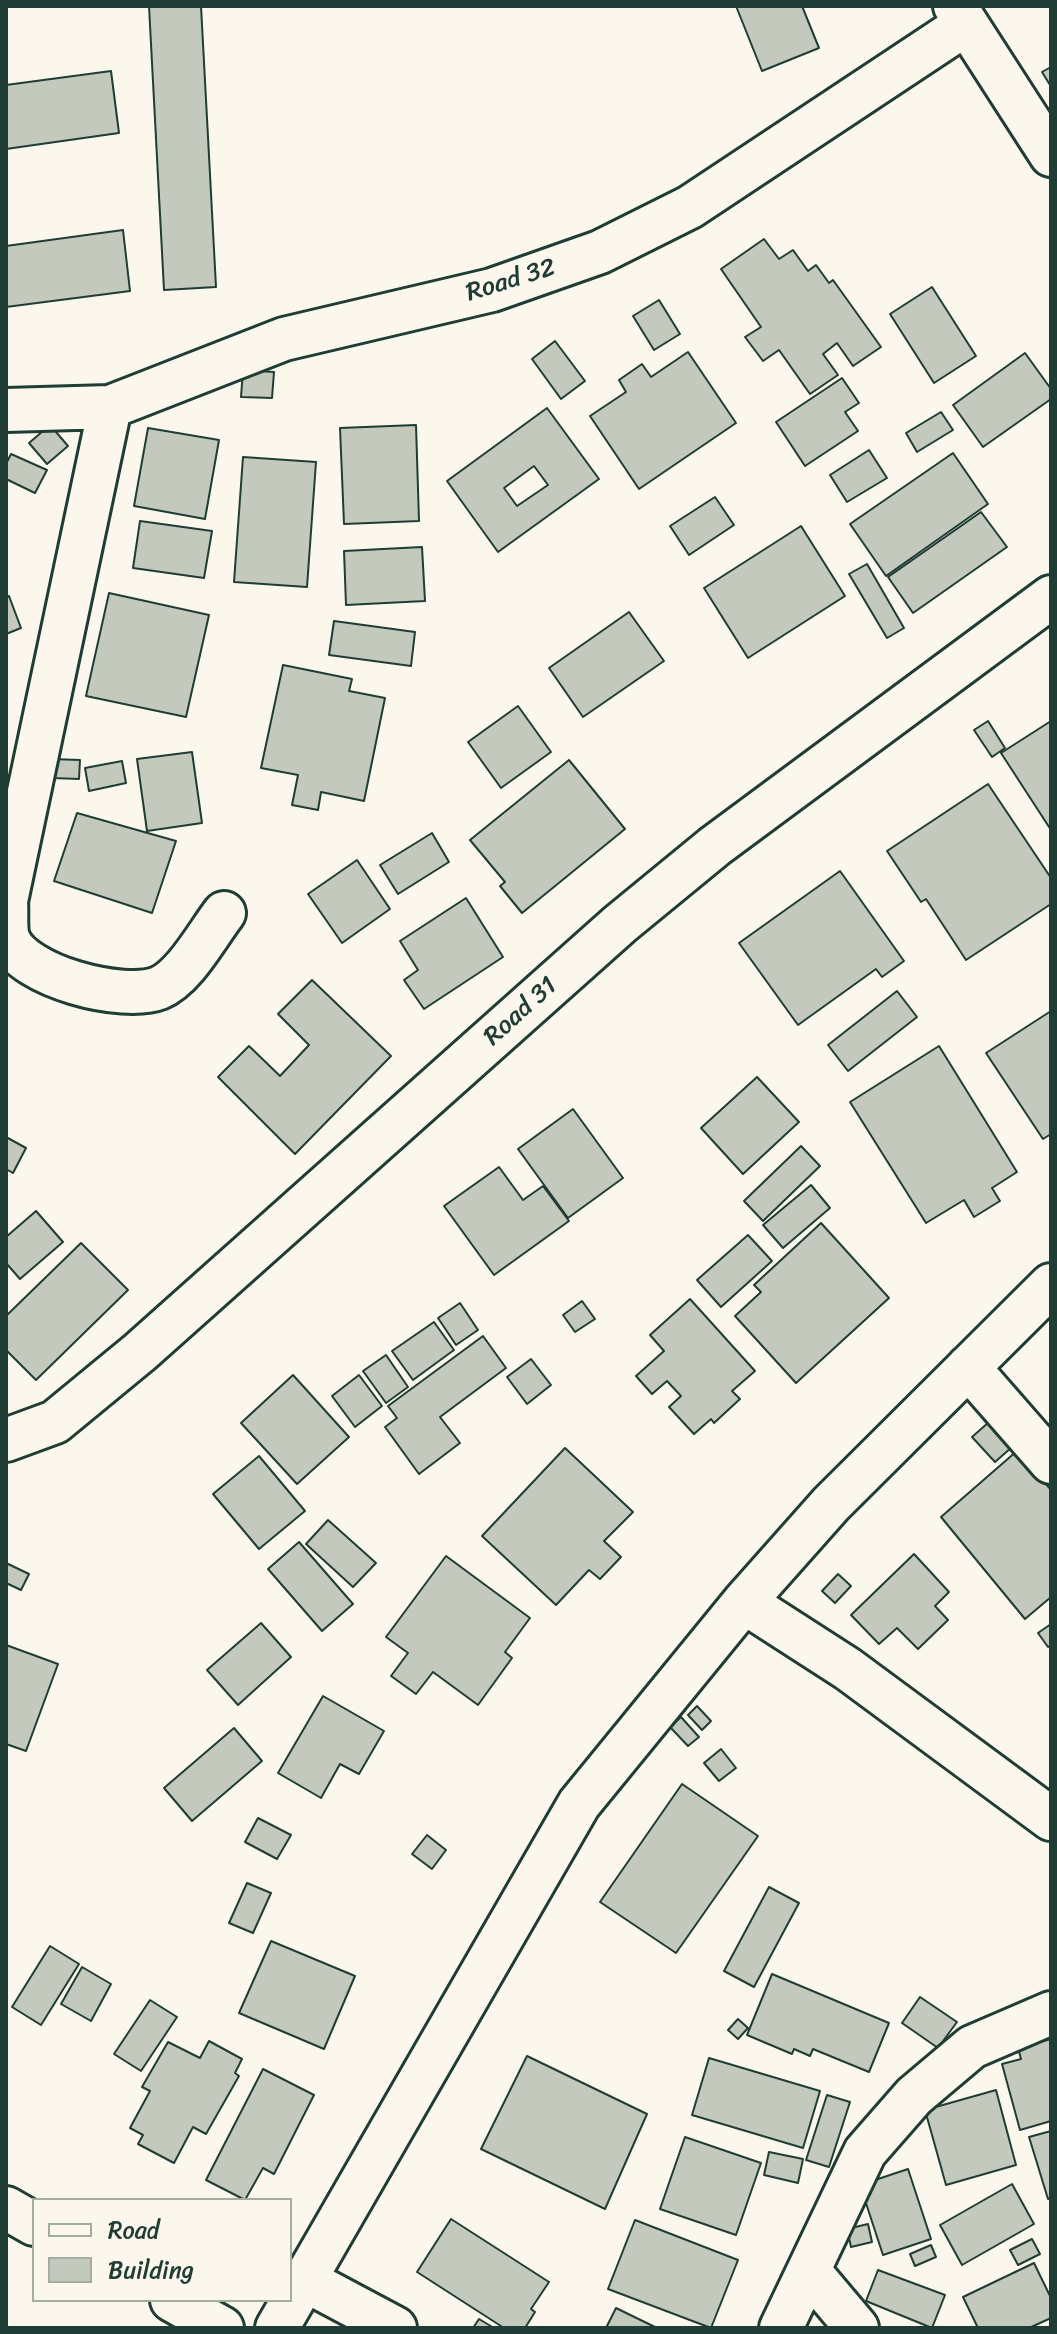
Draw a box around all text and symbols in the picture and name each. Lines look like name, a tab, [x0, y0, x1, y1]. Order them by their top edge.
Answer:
street label: Road 32	[463, 253, 559, 309]
street label: Road 31	[478, 971, 564, 1053]
legend	[32, 2198, 292, 2302]
text: Road	[108, 2209, 159, 2251]
text: Building	[108, 2249, 194, 2291]

